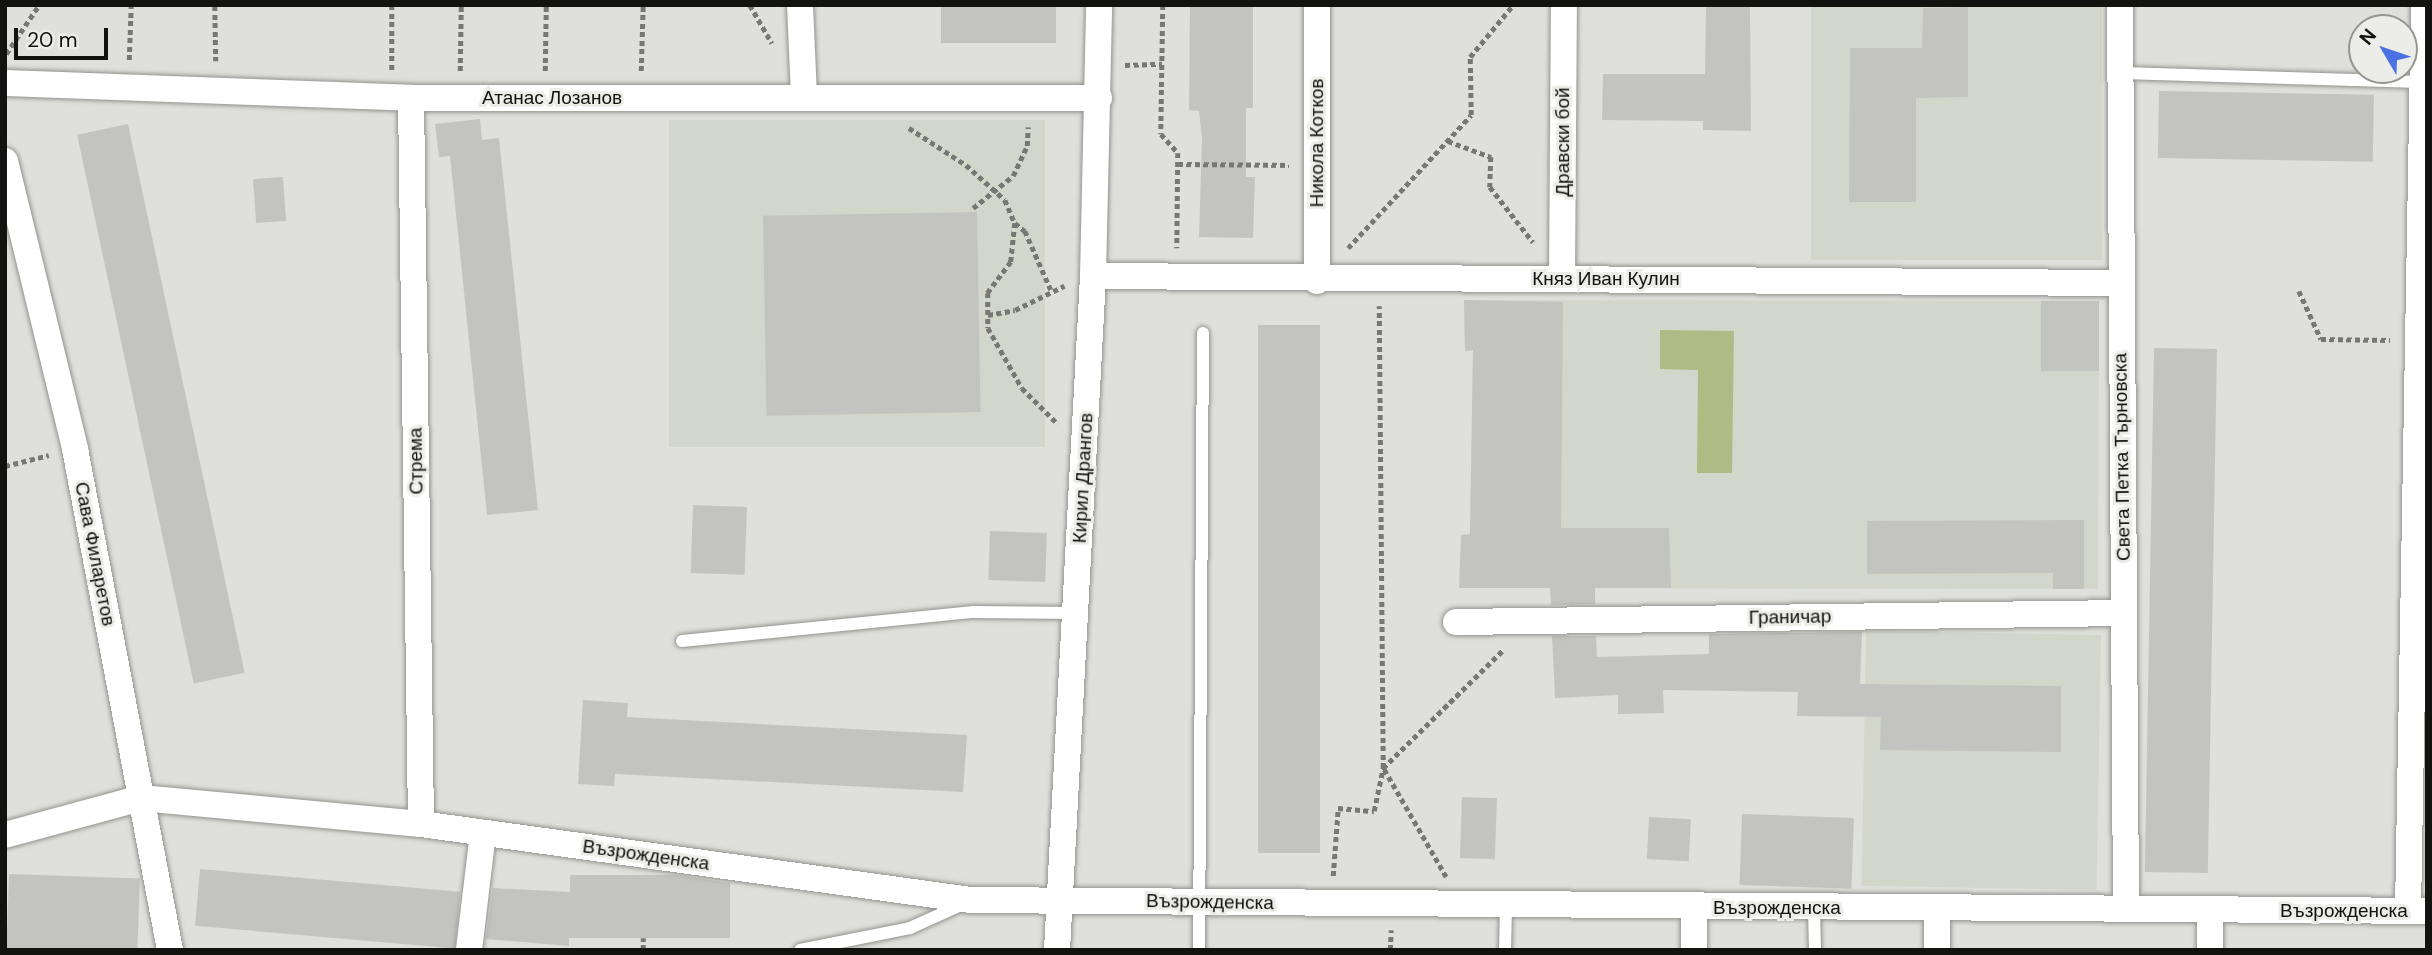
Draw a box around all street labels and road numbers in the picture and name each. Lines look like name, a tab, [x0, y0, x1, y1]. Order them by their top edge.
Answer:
street label: Никола Котков	[1306, 79, 1328, 207]
street label: Атанас Лозанов	[482, 87, 622, 109]
street label: Дравски бой	[1552, 87, 1574, 197]
street label: Княз Иван Кулин	[1532, 268, 1680, 290]
street label: Света Петка Търновска	[2109, 353, 2135, 561]
street label: Кирил Дрангов	[1068, 412, 1098, 544]
street label: Стрема	[404, 427, 428, 495]
street label: Сава Филаретов	[70, 480, 120, 628]
street label: Граничар	[1749, 605, 1831, 629]
street label: Възрожденска	[581, 835, 711, 875]
street label: Възрожденска	[1146, 889, 1274, 915]
street label: Възрожденска	[1713, 897, 1841, 919]
street label: Възрожденска	[2280, 900, 2408, 922]

